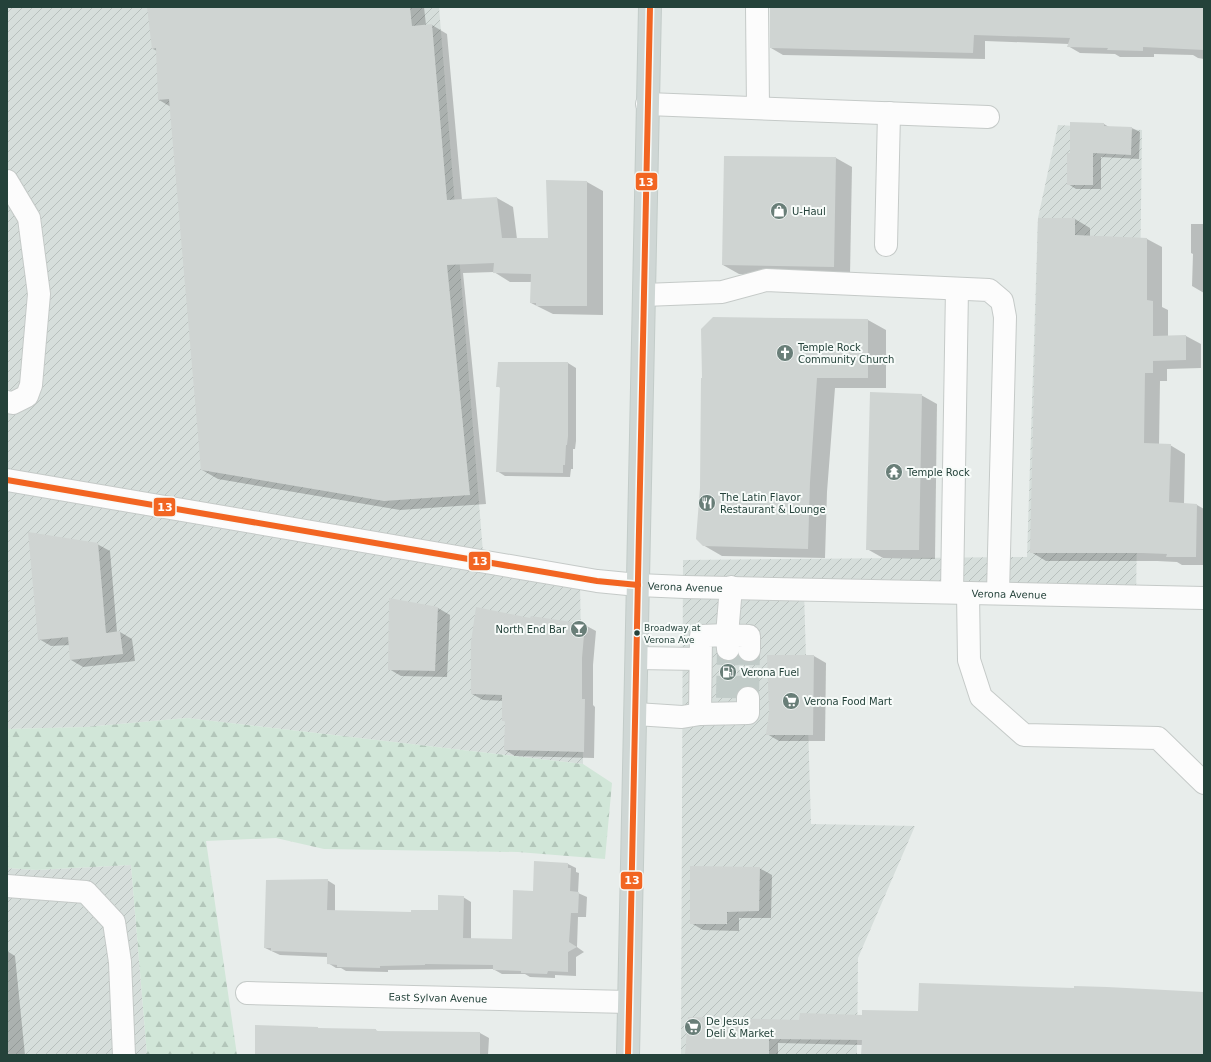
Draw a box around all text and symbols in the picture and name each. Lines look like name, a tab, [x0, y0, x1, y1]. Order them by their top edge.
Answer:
line badge: 13	[635, 172, 658, 191]
text: 13	[638, 176, 654, 189]
shop icon: U-Haul	[769, 201, 789, 221]
place label: U-Haul	[792, 206, 826, 217]
place label: Temple Rock Community Church	[797, 342, 894, 365]
church icon: Temple Rock Community Church	[775, 343, 795, 363]
temple icon: Temple Rock	[884, 462, 904, 482]
place label: Temple Rock	[906, 467, 970, 478]
place label: The Latin Flavor Restaurant & Lounge	[719, 492, 826, 515]
restaurant icon: The Latin Flavor Restaurant & Lounge	[697, 493, 717, 513]
line badge: 13	[153, 497, 176, 517]
text: 13	[157, 501, 173, 514]
line badge: 13	[468, 551, 491, 571]
text: 13	[472, 555, 488, 568]
street label: Verona Avenue	[647, 580, 723, 593]
street label: Verona Avenue	[971, 588, 1047, 600]
bar icon: North End Bar	[569, 619, 589, 639]
place label: Broadway at Verona Ave	[644, 623, 701, 645]
place label: North End Bar	[496, 624, 567, 635]
marker: Broadway at Verona Ave	[632, 628, 642, 638]
fuel station icon: Verona Fuel	[718, 662, 738, 682]
place label: Verona Fuel	[741, 667, 799, 678]
supermarket icon: Verona Food Mart	[781, 691, 801, 711]
place label: Verona Food Mart	[804, 696, 892, 707]
line badge: 13	[620, 871, 643, 890]
text: 13	[624, 874, 640, 887]
street label: East Sylvan Avenue	[389, 991, 487, 1004]
place label: De Jesus Deli & Market	[706, 1016, 774, 1039]
supermarket icon: De Jesus Deli & Market	[683, 1017, 703, 1037]

